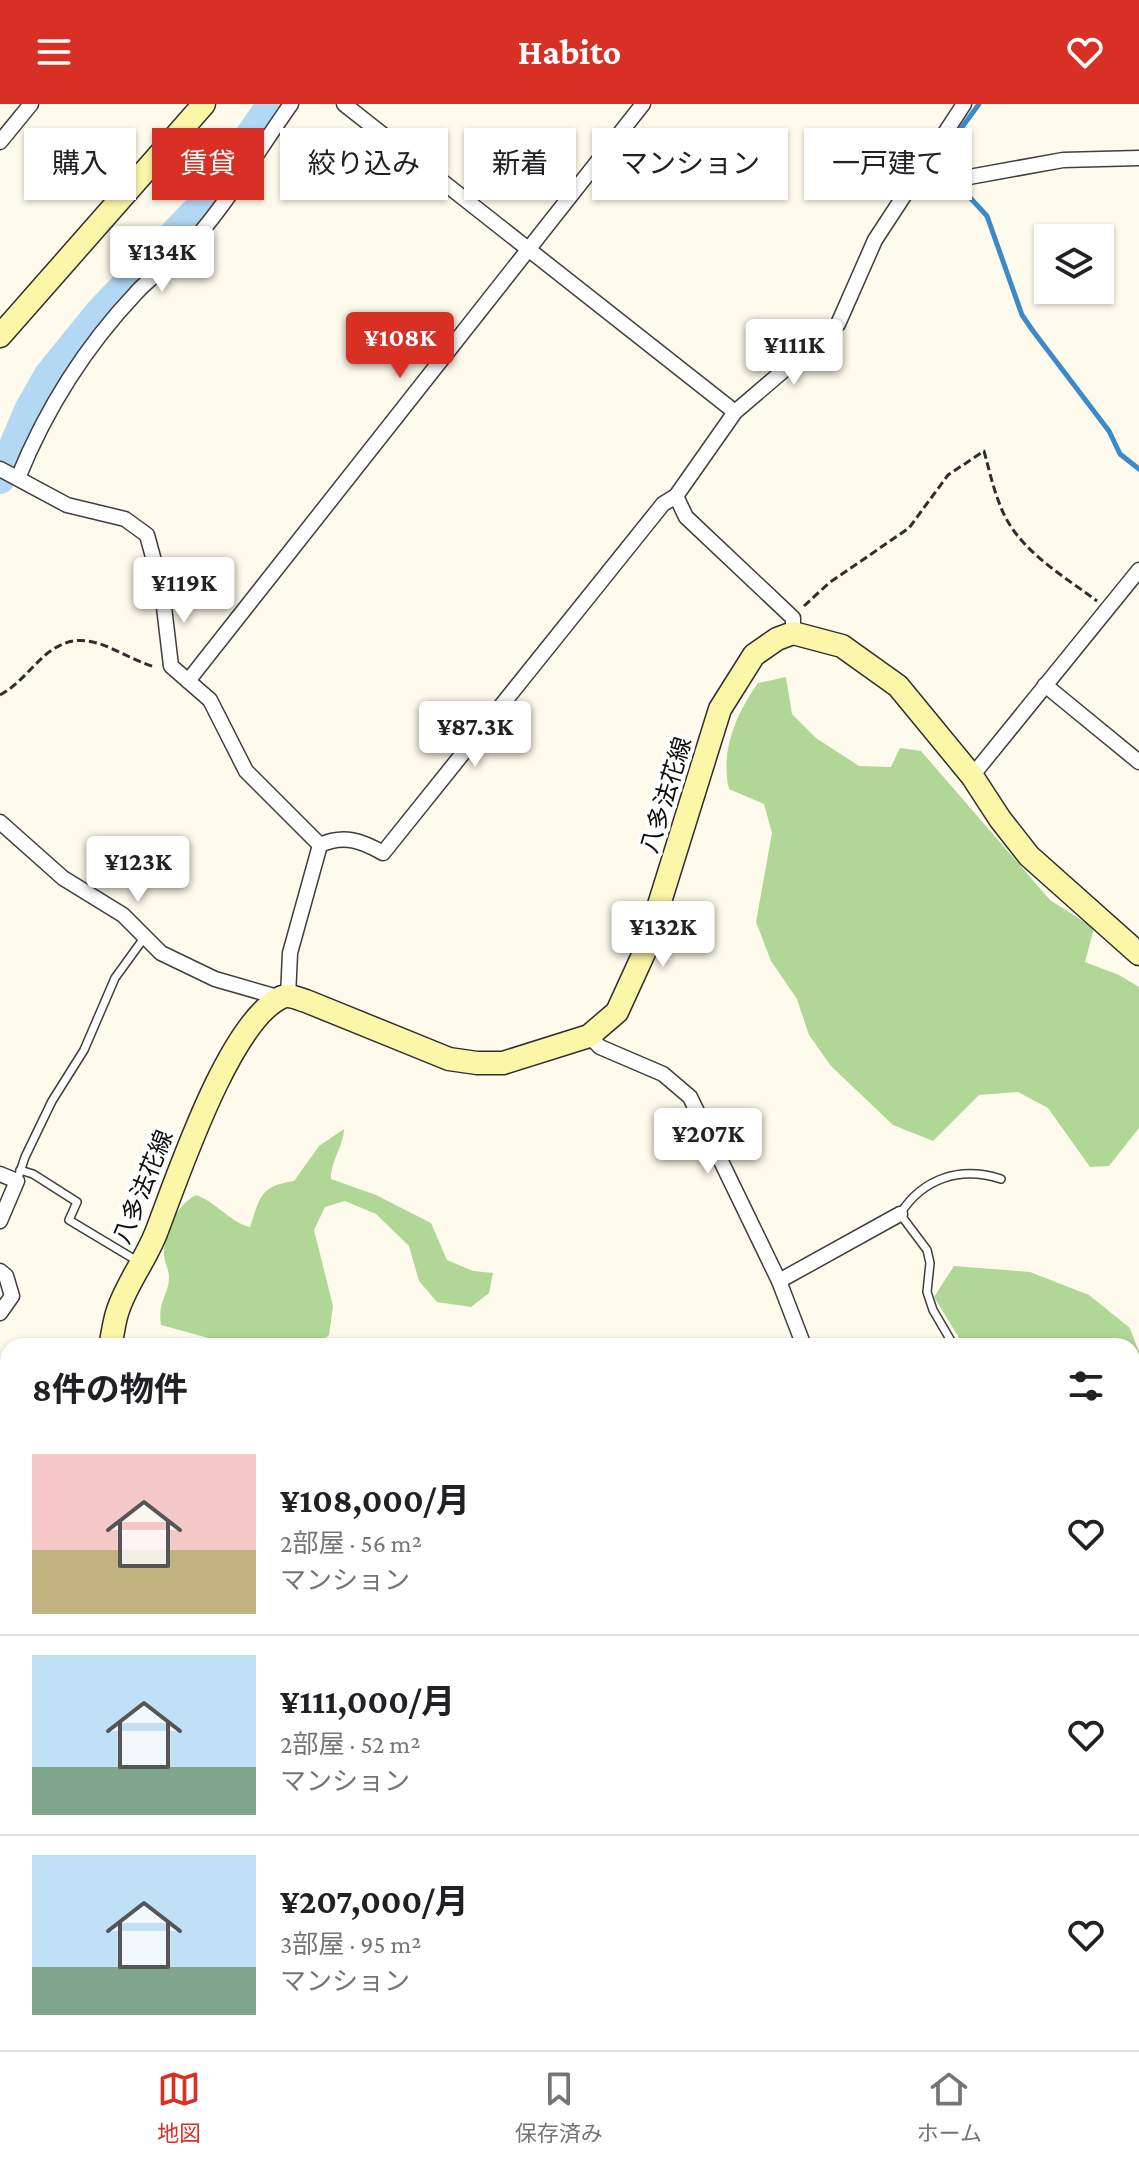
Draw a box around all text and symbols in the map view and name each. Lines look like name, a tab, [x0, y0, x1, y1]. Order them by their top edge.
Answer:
icon: menu	[32, 30, 76, 74]
icon: heart	[1063, 30, 1107, 74]
text: Habito	[518, 32, 621, 72]
chip: 購入	[24, 128, 136, 200]
chip: 賃貸	[152, 128, 264, 200]
chip: 絞り込み	[280, 128, 448, 200]
chip: 新着	[464, 128, 576, 200]
chip: マンション	[592, 128, 788, 200]
chip: 一戸建て	[804, 128, 972, 200]
map controls	[1034, 224, 1114, 304]
button: layers	[1034, 224, 1114, 304]
pin: ¥134K	[106, 226, 218, 294]
text: ¥134K	[128, 237, 196, 266]
pin: ¥108K	[344, 312, 456, 380]
pin: ¥111K	[738, 319, 850, 387]
text: ¥108K	[364, 323, 436, 352]
text: ¥111K	[764, 330, 824, 359]
pin: ¥119K	[128, 557, 240, 625]
text: ¥119K	[151, 568, 217, 597]
pin: ¥87.3K	[410, 701, 540, 769]
text: ¥87.3K	[437, 712, 513, 741]
street label: 八多法花線	[635, 734, 696, 856]
pin: ¥123K	[82, 836, 194, 904]
text: ¥123K	[104, 847, 172, 876]
pin: ¥132K	[607, 901, 719, 969]
text: ¥132K	[630, 912, 696, 941]
pin: ¥207K	[652, 1108, 764, 1176]
text: ¥207K	[672, 1119, 744, 1148]
street label: 八多法花線	[108, 1126, 178, 1248]
icon: filters	[1064, 1364, 1108, 1408]
text: 8件の物件	[32, 1371, 188, 1408]
text: ¥108,000/月	[280, 1482, 470, 1519]
icon: home	[96, 1486, 192, 1582]
icon: heart	[1064, 1512, 1108, 1556]
text: 2部屋 · 56 m²	[280, 1529, 422, 1558]
text: マンション	[280, 1566, 410, 1595]
text: ¥111,000/月	[280, 1683, 455, 1720]
icon: home	[96, 1687, 192, 1783]
icon: heart	[1064, 1713, 1108, 1757]
text: 2部屋 · 52 m²	[280, 1730, 420, 1759]
text: マンション	[280, 1767, 410, 1796]
text: ¥207,000/月	[280, 1883, 469, 1920]
icon: home	[96, 1887, 192, 1983]
icon: heart	[1064, 1913, 1108, 1957]
text: 3部屋 · 95 m²	[280, 1930, 421, 1959]
text: マンション	[280, 1967, 410, 1996]
tab: 地図	[157, 2067, 201, 2147]
tab: 保存済み	[515, 2067, 603, 2147]
tab: ホーム	[917, 2067, 982, 2147]

